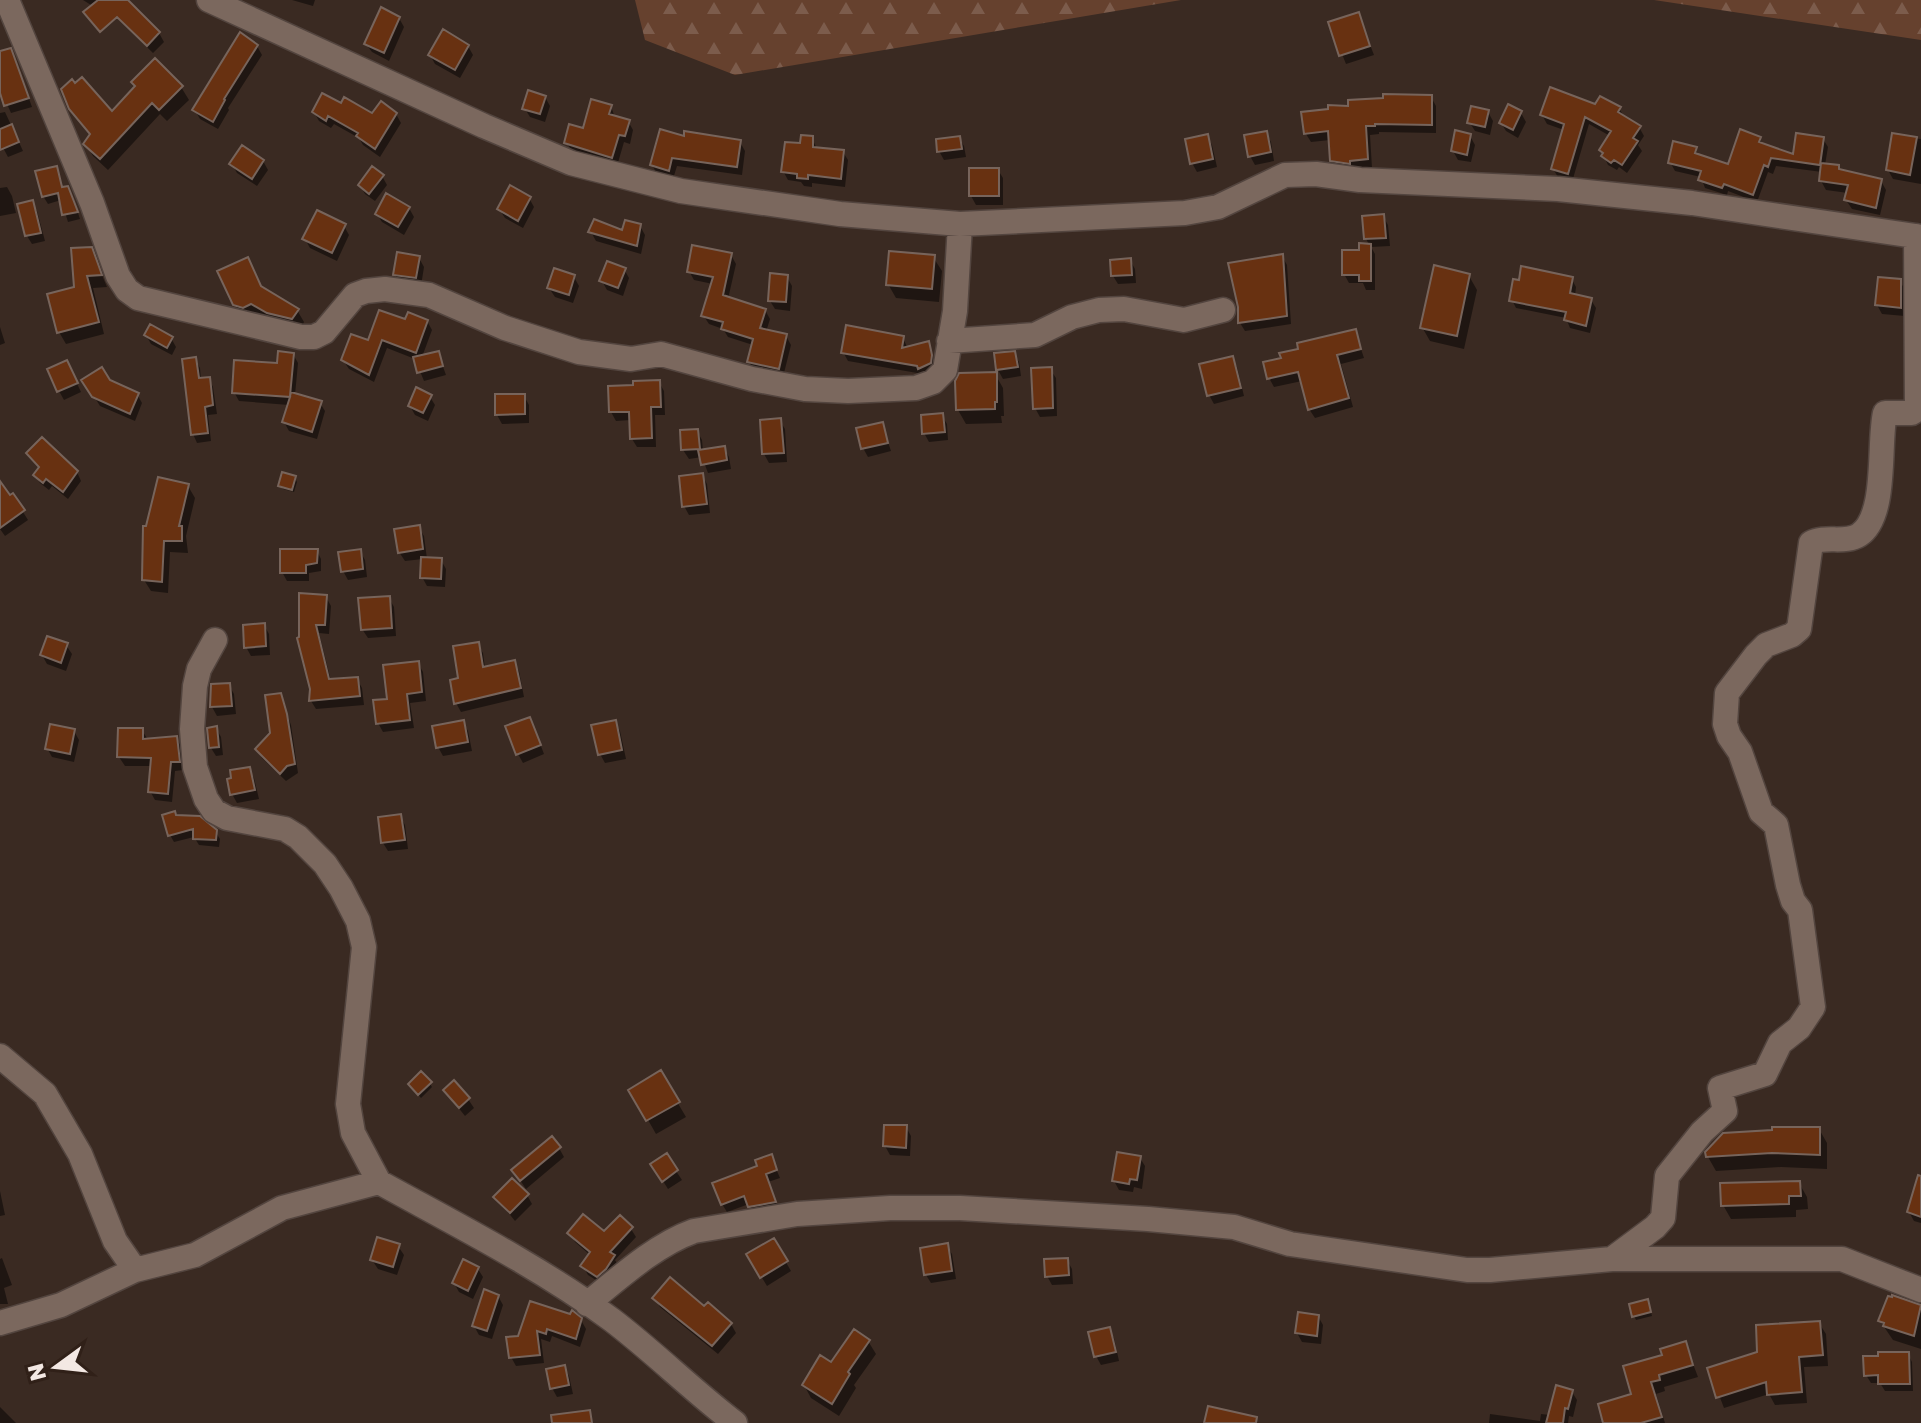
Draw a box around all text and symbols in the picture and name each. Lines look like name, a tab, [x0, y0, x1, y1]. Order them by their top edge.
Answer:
north arrow	[16, 1327, 96, 1407]
text: N	[21, 1361, 51, 1384]

